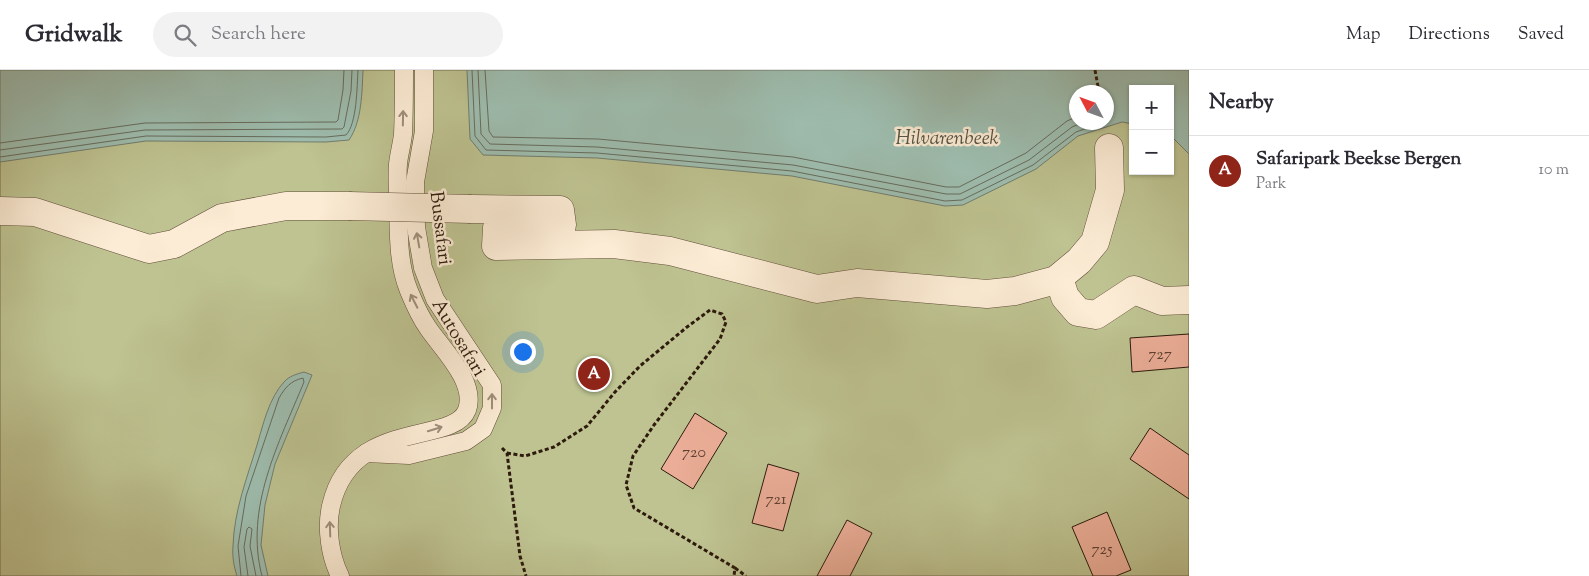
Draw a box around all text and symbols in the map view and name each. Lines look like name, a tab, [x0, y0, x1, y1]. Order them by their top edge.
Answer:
search box	[153, 12, 503, 57]
text: Gridwalk	[25, 18, 123, 52]
icon: search	[171, 21, 199, 49]
text: Search here	[211, 21, 306, 48]
text: Map	[1346, 22, 1381, 48]
text: Directions	[1409, 22, 1490, 48]
text: Saved	[1518, 22, 1564, 48]
north arrow	[1069, 85, 1114, 130]
map controls	[1129, 85, 1174, 175]
button: +	[1129, 85, 1174, 130]
text: Nearby	[1209, 88, 1274, 118]
one-way arrow	[399, 110, 408, 126]
water label: Hilvarenbeek	[895, 125, 999, 154]
button: −	[1129, 130, 1174, 175]
text: Safaripark Beekse Bergen	[1256, 146, 1462, 173]
text: A	[1219, 159, 1232, 182]
text: 10 m	[1539, 159, 1569, 182]
text: Park	[1256, 173, 1287, 196]
street label: Bussafari	[422, 190, 457, 267]
one-way arrow	[413, 233, 423, 249]
one-way arrow	[409, 294, 419, 309]
street label: Autosafari	[424, 294, 492, 382]
your location	[510, 339, 536, 365]
house number: 727	[1148, 344, 1172, 367]
pin: A	[578, 355, 610, 393]
one-way arrow	[487, 393, 497, 409]
one-way arrow	[427, 423, 443, 433]
house number: 720	[682, 442, 706, 465]
house number: 721	[766, 489, 787, 512]
one-way arrow	[325, 521, 335, 538]
house number: 725	[1092, 539, 1113, 562]

